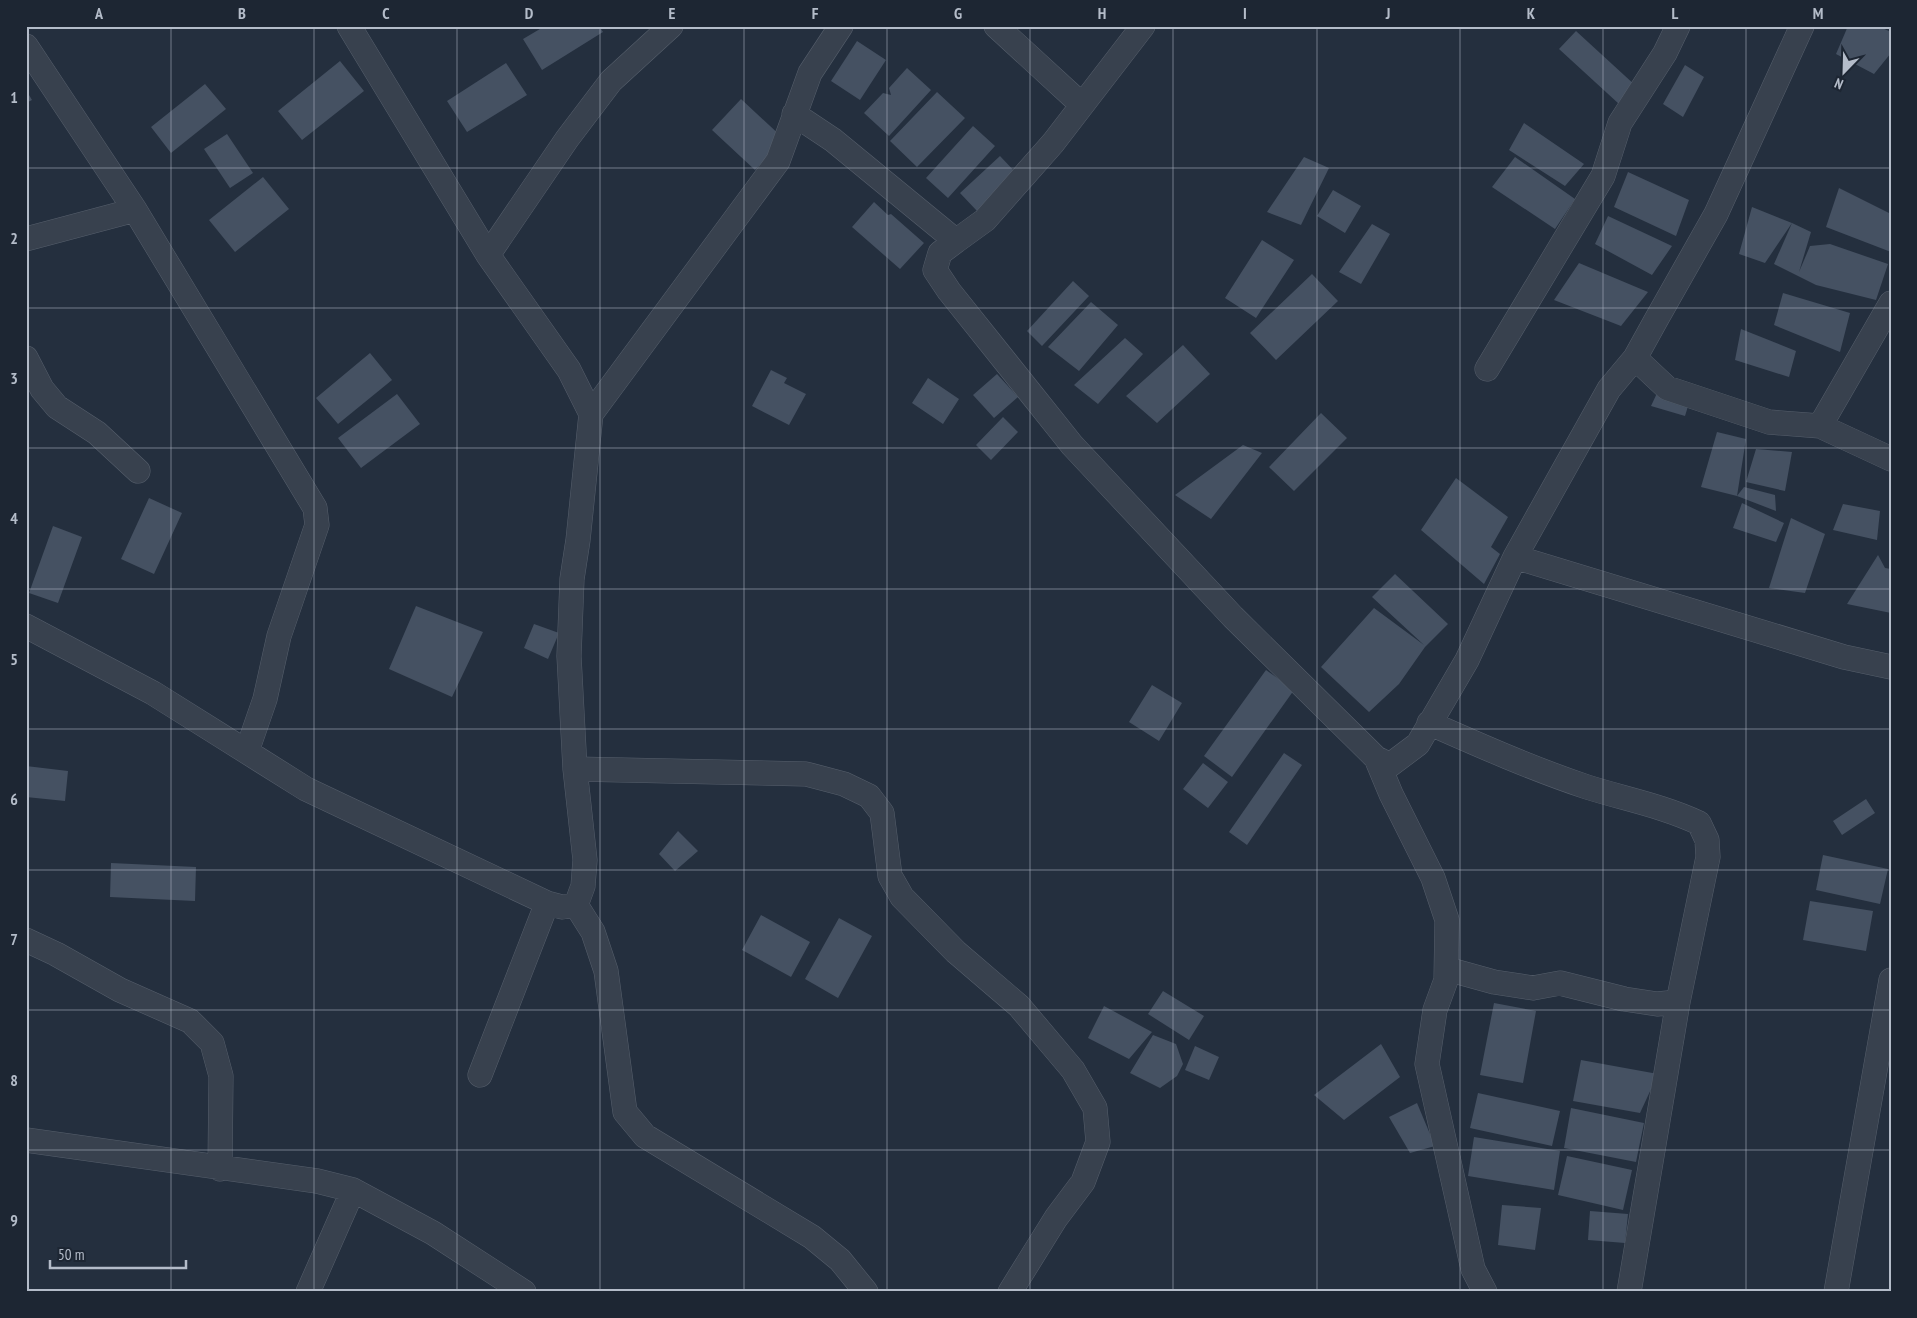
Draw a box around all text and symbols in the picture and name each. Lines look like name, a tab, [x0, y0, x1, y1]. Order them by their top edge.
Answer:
text: A	[94, 3, 104, 23]
text: B	[238, 3, 246, 23]
text: C	[382, 3, 390, 23]
text: D	[525, 3, 534, 23]
text: E	[669, 3, 676, 23]
text: F	[812, 3, 819, 23]
text: G	[954, 3, 962, 23]
text: H	[1098, 3, 1106, 23]
text: I	[1243, 3, 1247, 23]
text: J	[1385, 3, 1390, 23]
text: K	[1527, 3, 1536, 23]
text: L	[1672, 3, 1679, 23]
text: M	[1813, 3, 1823, 23]
north arrow	[1820, 48, 1870, 98]
text: N	[1832, 74, 1846, 94]
text: 1	[10, 87, 18, 107]
text: 2	[10, 228, 18, 248]
text: 3	[10, 368, 18, 388]
text: 4	[10, 508, 18, 528]
text: 5	[10, 649, 18, 669]
text: 6	[10, 789, 18, 809]
text: 7	[10, 929, 18, 949]
text: 8	[10, 1070, 18, 1090]
text: 9	[10, 1210, 18, 1230]
scale bar	[50, 1238, 186, 1270]
text: 50 m	[58, 1245, 84, 1264]

